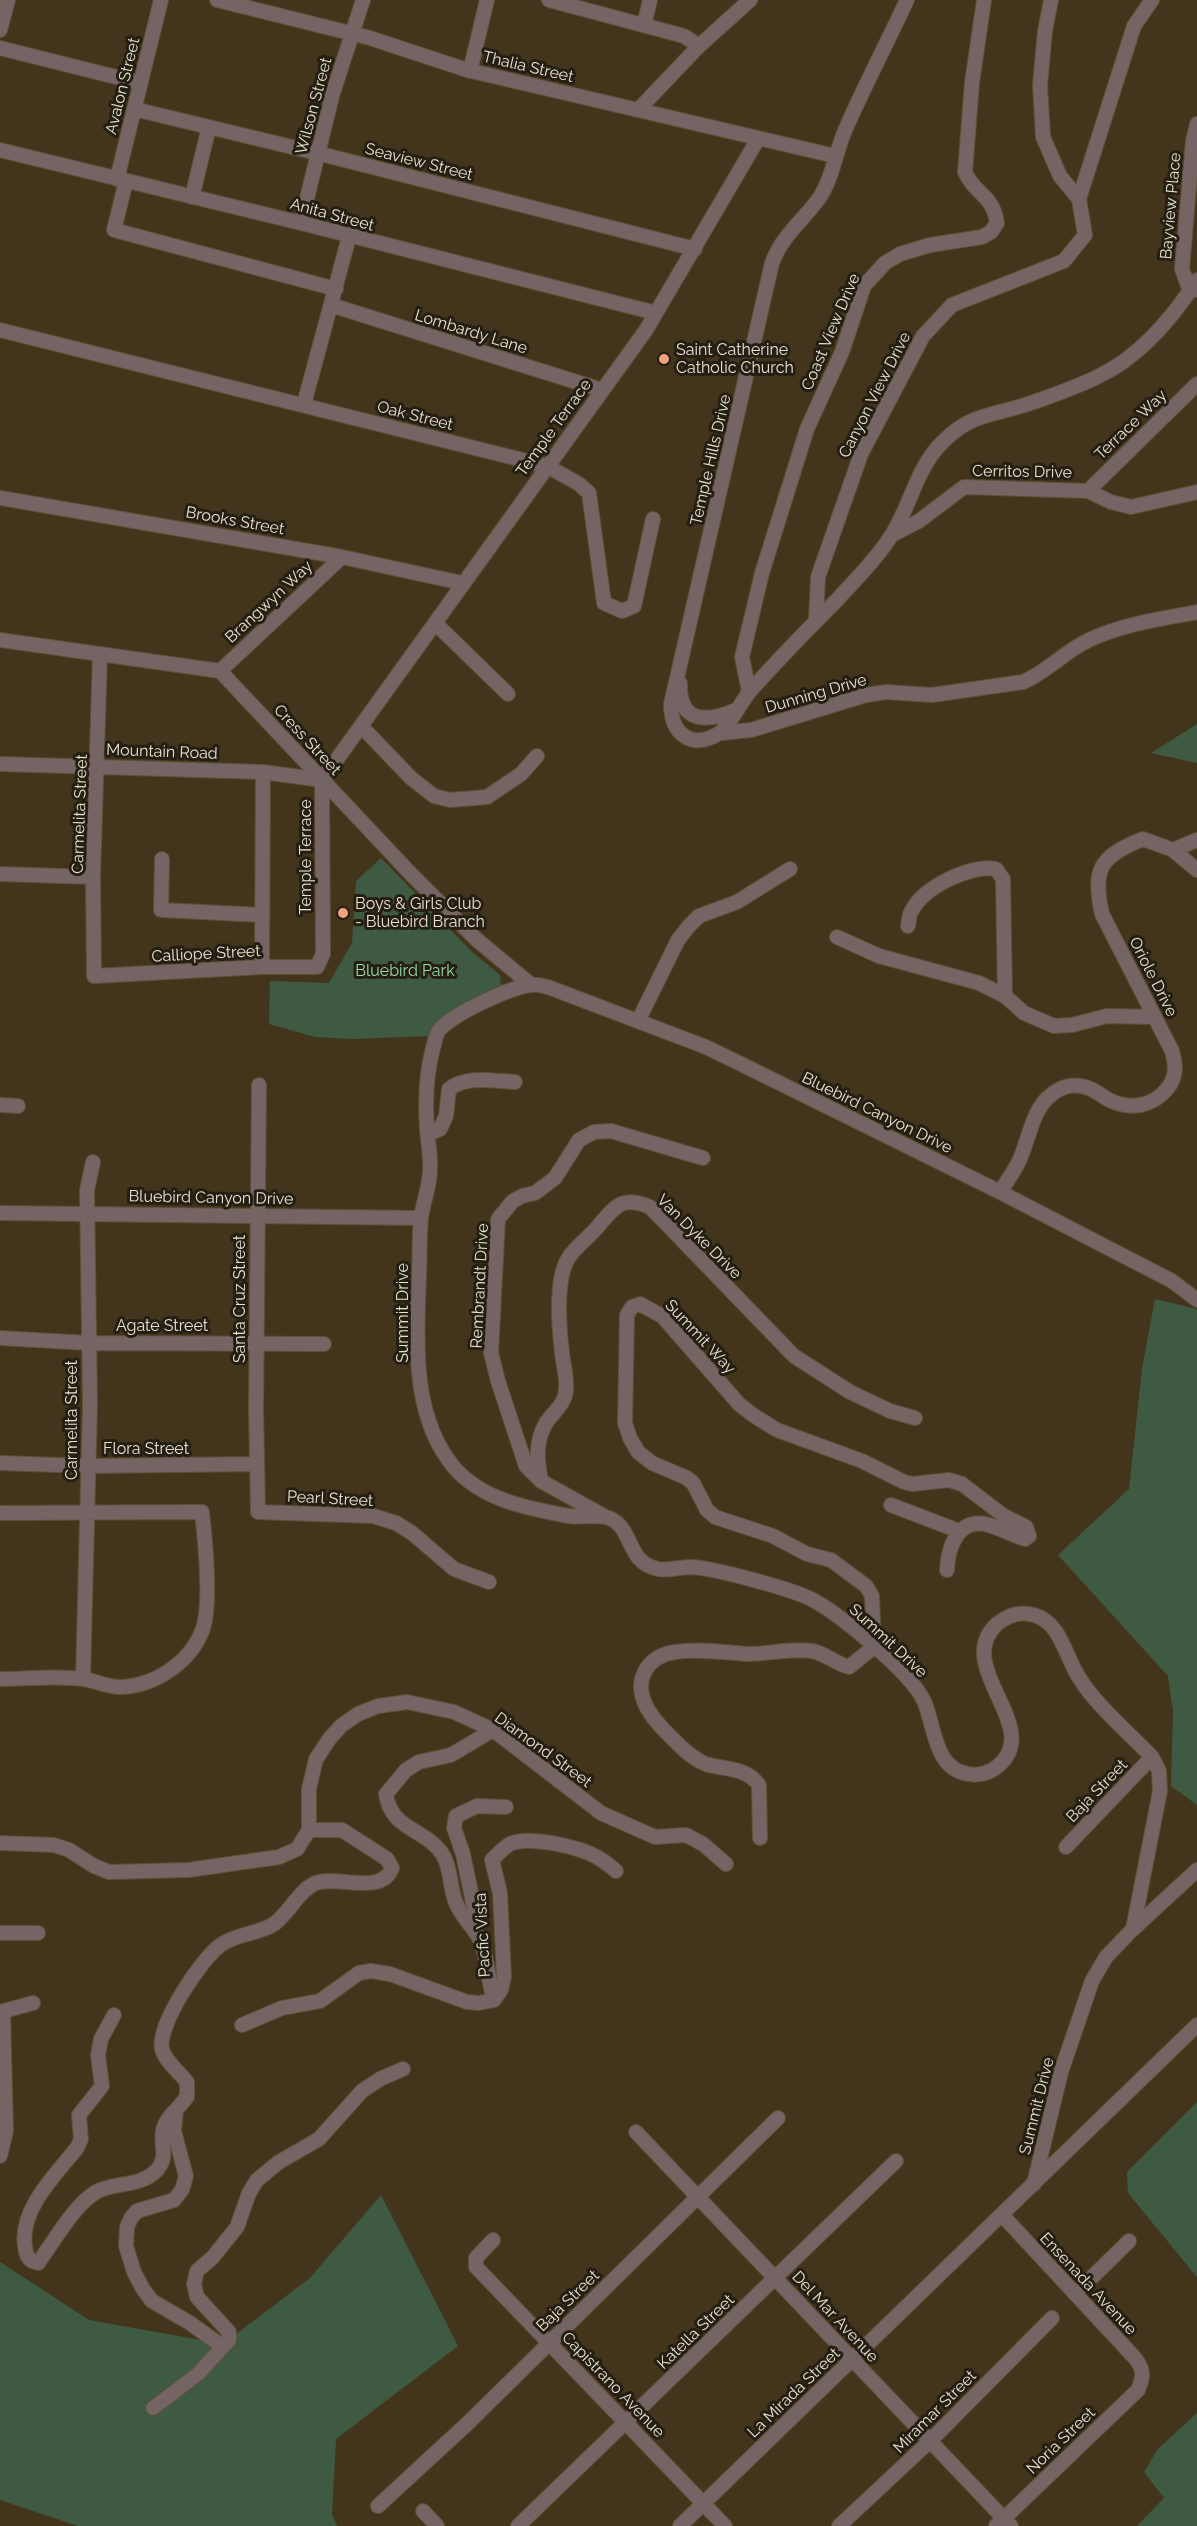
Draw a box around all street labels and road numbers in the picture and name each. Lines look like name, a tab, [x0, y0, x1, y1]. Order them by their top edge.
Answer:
street label: Avalon Street	[102, 36, 144, 136]
street label: Thalia Street	[481, 47, 575, 87]
street label: Wilson Street	[292, 55, 336, 157]
street label: Seaview Street	[363, 139, 475, 185]
street label: Bayview Place	[1157, 152, 1185, 260]
street label: Anita Street	[288, 195, 376, 235]
street label: Coast View Drive	[798, 271, 864, 393]
street label: Lombardy Lane	[412, 306, 530, 358]
street label: Canyon View Drive	[835, 329, 915, 461]
street label: Temple Terrace	[512, 376, 596, 480]
street label: Terrace Way	[1091, 386, 1171, 464]
street label: Temple Hills Drive	[687, 393, 735, 527]
street label: Oak Street	[375, 397, 455, 435]
street label: Cerritos Drive	[972, 462, 1072, 482]
street label: Brooks Street	[184, 503, 286, 539]
street label: Brangwyn Way	[221, 557, 317, 647]
street label: Dunning Drive	[763, 670, 869, 718]
street label: Cress Street	[269, 701, 345, 779]
street label: Mountain Road	[106, 740, 218, 764]
street label: Carmelita Street	[68, 754, 92, 874]
street label: Temple Terrace	[296, 799, 316, 915]
street label: Oriole Drive	[1125, 934, 1181, 1020]
street label: Calliope Street	[151, 942, 261, 966]
street label: Bluebird Canyon Drive	[799, 1068, 955, 1158]
street label: Bluebird Canyon Drive	[128, 1187, 294, 1209]
street label: Van Dyke Drive	[653, 1191, 745, 1283]
street label: Rembrandt Drive	[467, 1223, 493, 1349]
street label: Santa Cruz Street	[230, 1235, 250, 1363]
street label: Summit Drive	[393, 1263, 413, 1363]
street label: Summit Way	[661, 1296, 739, 1378]
street label: Agate Street	[116, 1316, 208, 1336]
street label: Carmelita Street	[62, 1360, 82, 1480]
street label: Flora Street	[103, 1439, 189, 1459]
street label: Pearl Street	[286, 1487, 374, 1511]
street label: Summit Drive	[845, 1600, 931, 1682]
street label: Diamond Street	[491, 1708, 595, 1792]
street label: Baja Street	[1062, 1756, 1132, 1826]
street label: Pacfic Vista	[471, 1892, 495, 1978]
street label: Summit Drive	[1016, 2055, 1058, 2157]
street label: Ensenada Avenue	[1036, 2229, 1140, 2339]
street label: Baja Street	[533, 2266, 603, 2336]
street label: Del Mar Avenue	[788, 2267, 882, 2367]
street label: Katella Street	[654, 2291, 738, 2373]
street label: Capistrano Avenue	[558, 2328, 668, 2442]
street label: La Mirada Street	[744, 2344, 844, 2442]
street label: Miramar Street	[890, 2367, 980, 2457]
street label: Noria Street	[1023, 2404, 1099, 2478]

